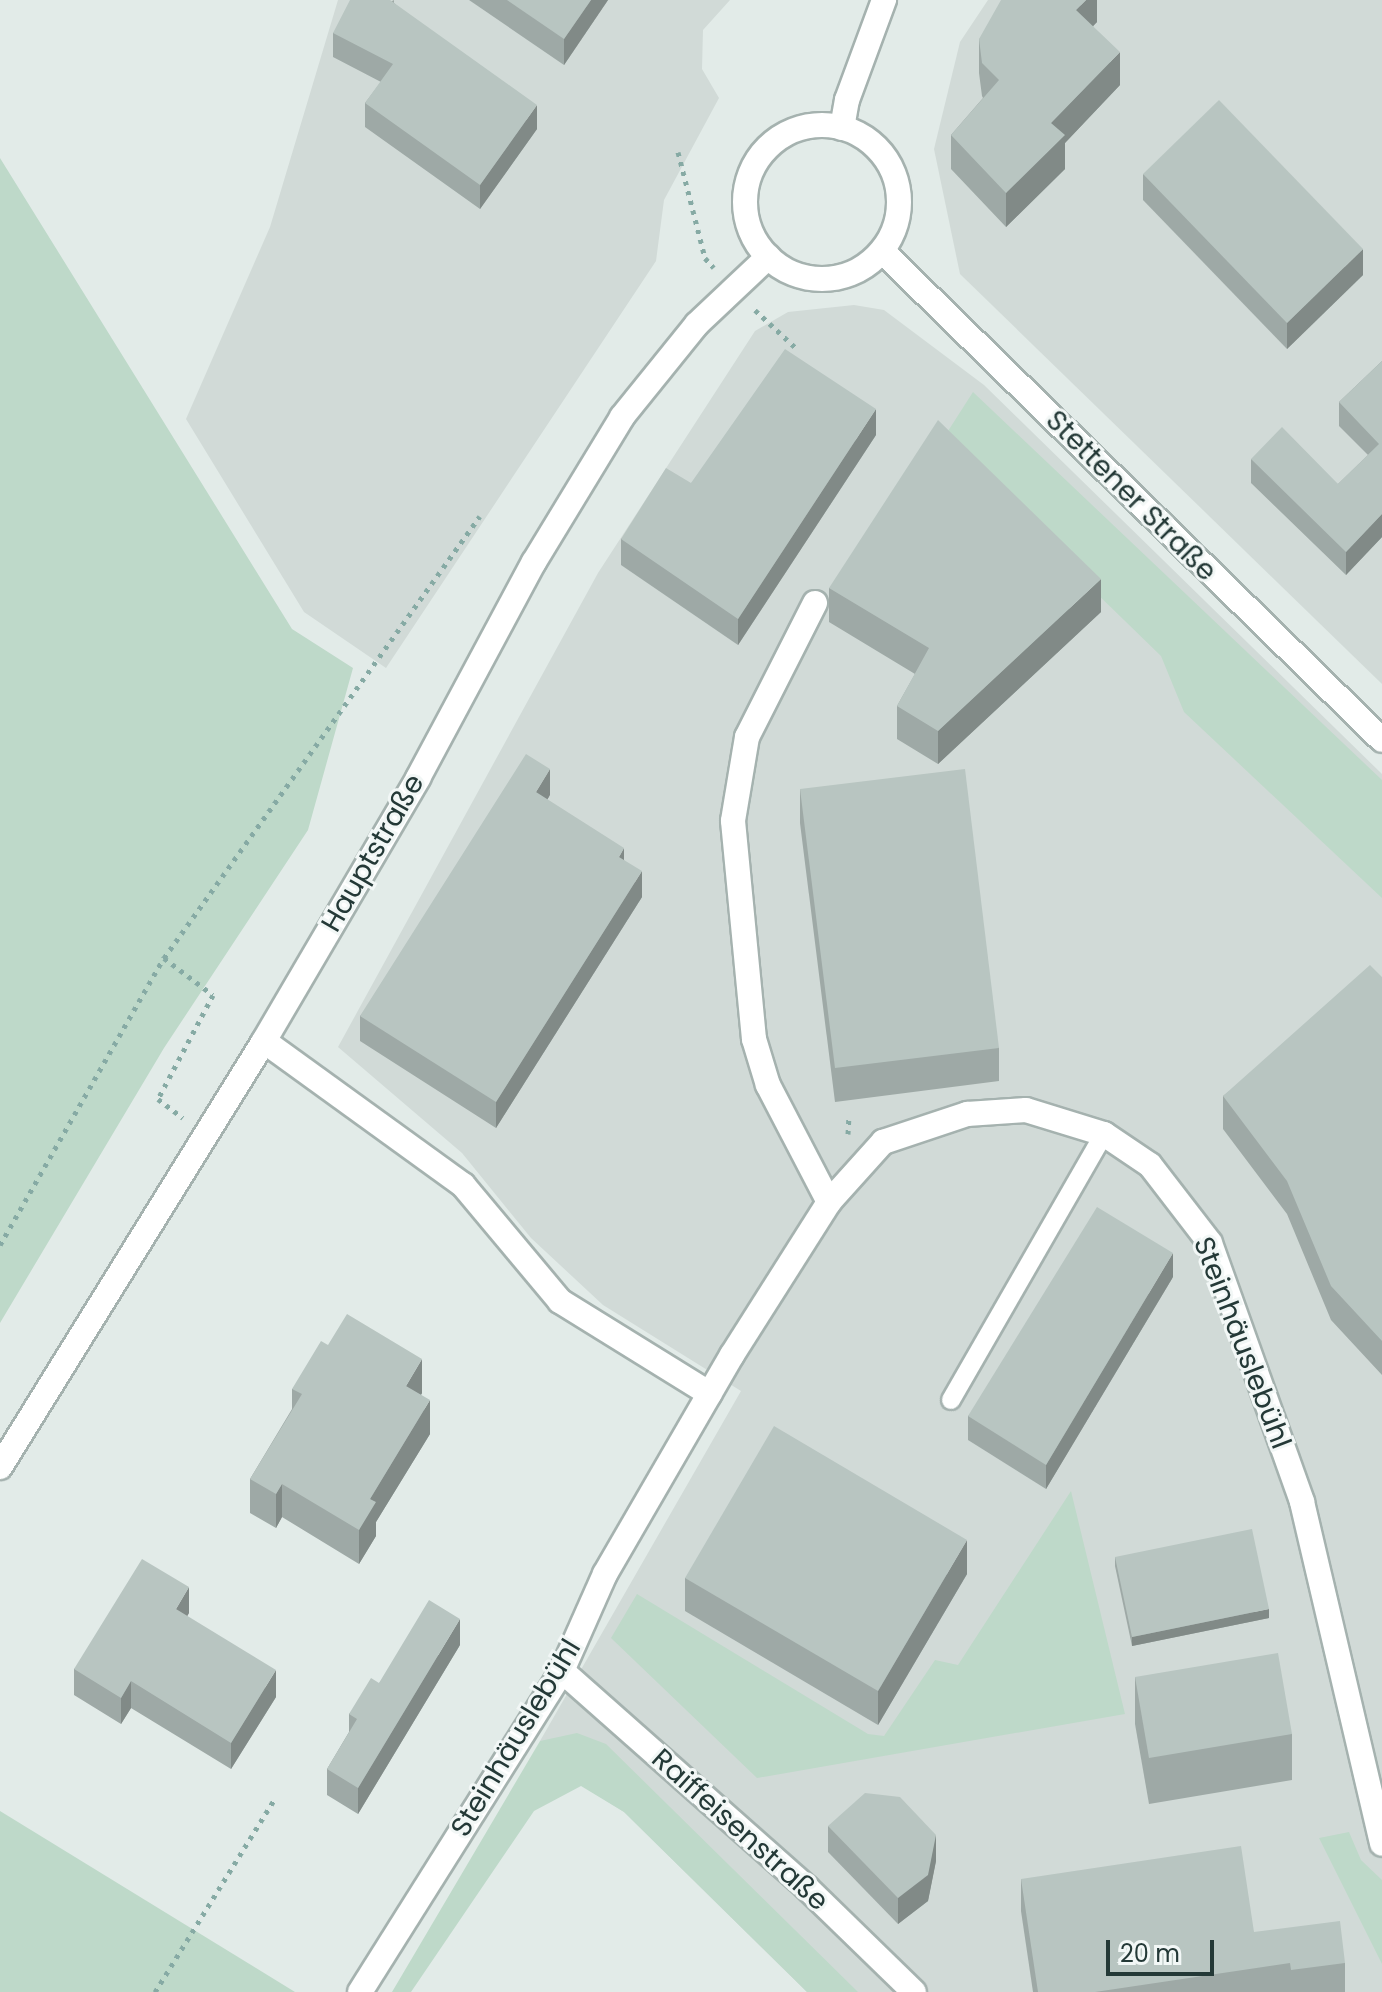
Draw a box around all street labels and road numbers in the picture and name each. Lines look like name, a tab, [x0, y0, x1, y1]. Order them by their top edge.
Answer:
street label: Stettener Straße	[1039, 404, 1223, 588]
street label: Hauptstraße	[314, 768, 432, 938]
street label: Steinhäuslebühl	[1186, 1232, 1298, 1454]
street label: Steinhäuslebühl	[444, 1633, 588, 1843]
street label: Raiffeisenstraße	[645, 1742, 835, 1918]

